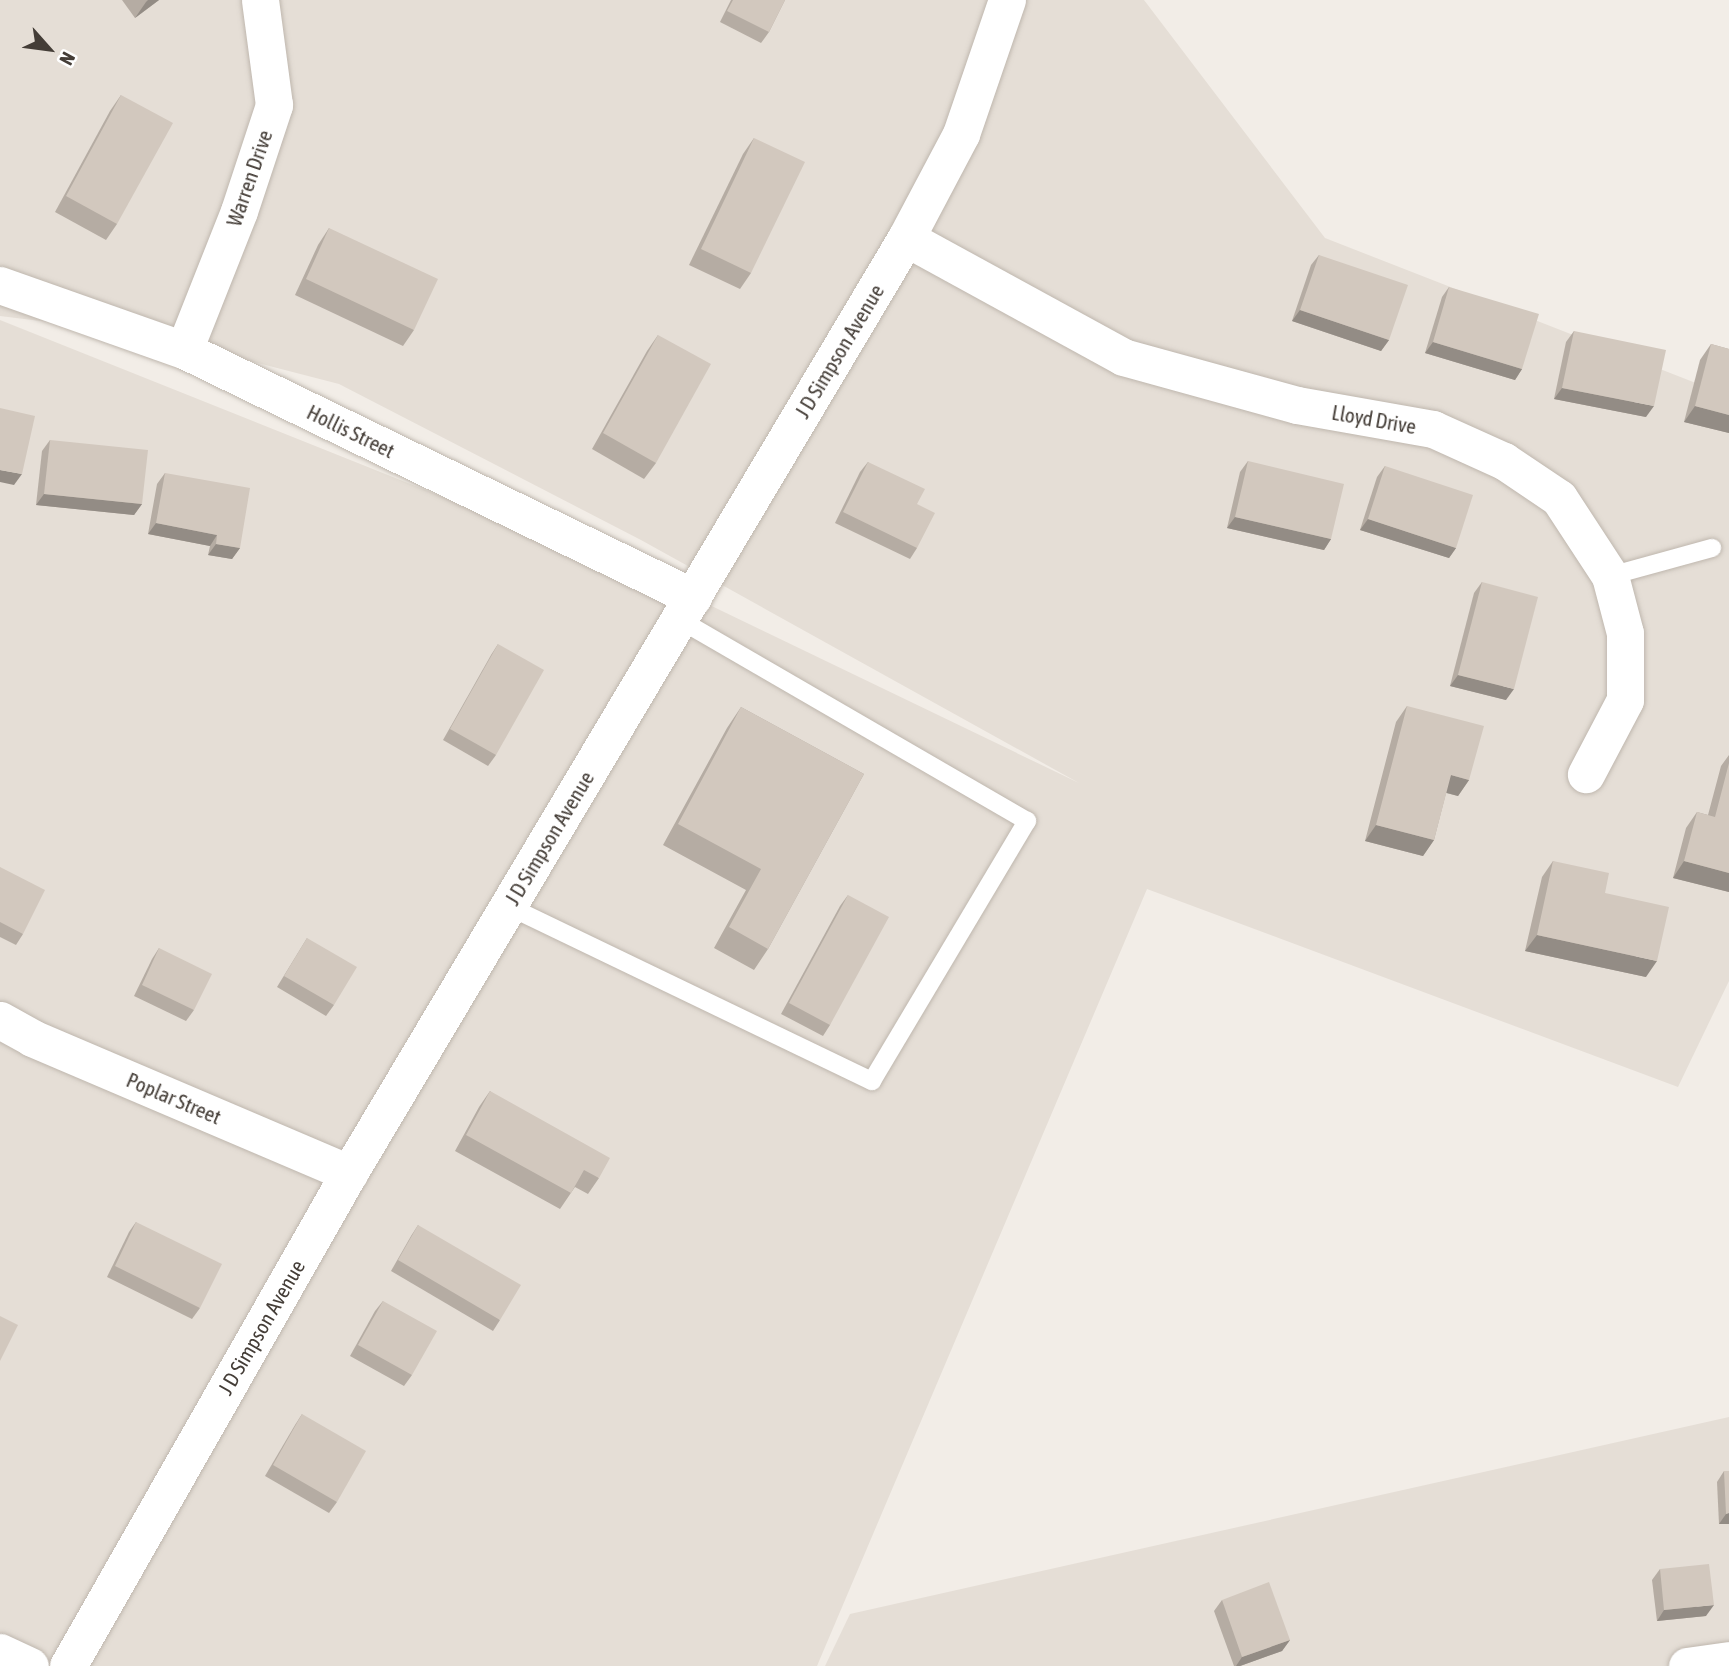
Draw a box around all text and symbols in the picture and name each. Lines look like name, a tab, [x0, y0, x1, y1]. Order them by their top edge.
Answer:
north arrow	[14, 14, 84, 84]
text: N	[55, 49, 80, 69]
street label: Warren Drive	[221, 127, 277, 229]
street label: J D Simpson Avenue	[789, 280, 889, 422]
street label: Hollis Street	[303, 399, 399, 463]
street label: Lloyd Drive	[1330, 399, 1418, 439]
street label: J D Simpson Avenue	[499, 767, 599, 909]
street label: Poplar Street	[123, 1067, 225, 1129]
street label: J D Simpson Avenue	[212, 1255, 310, 1399]

